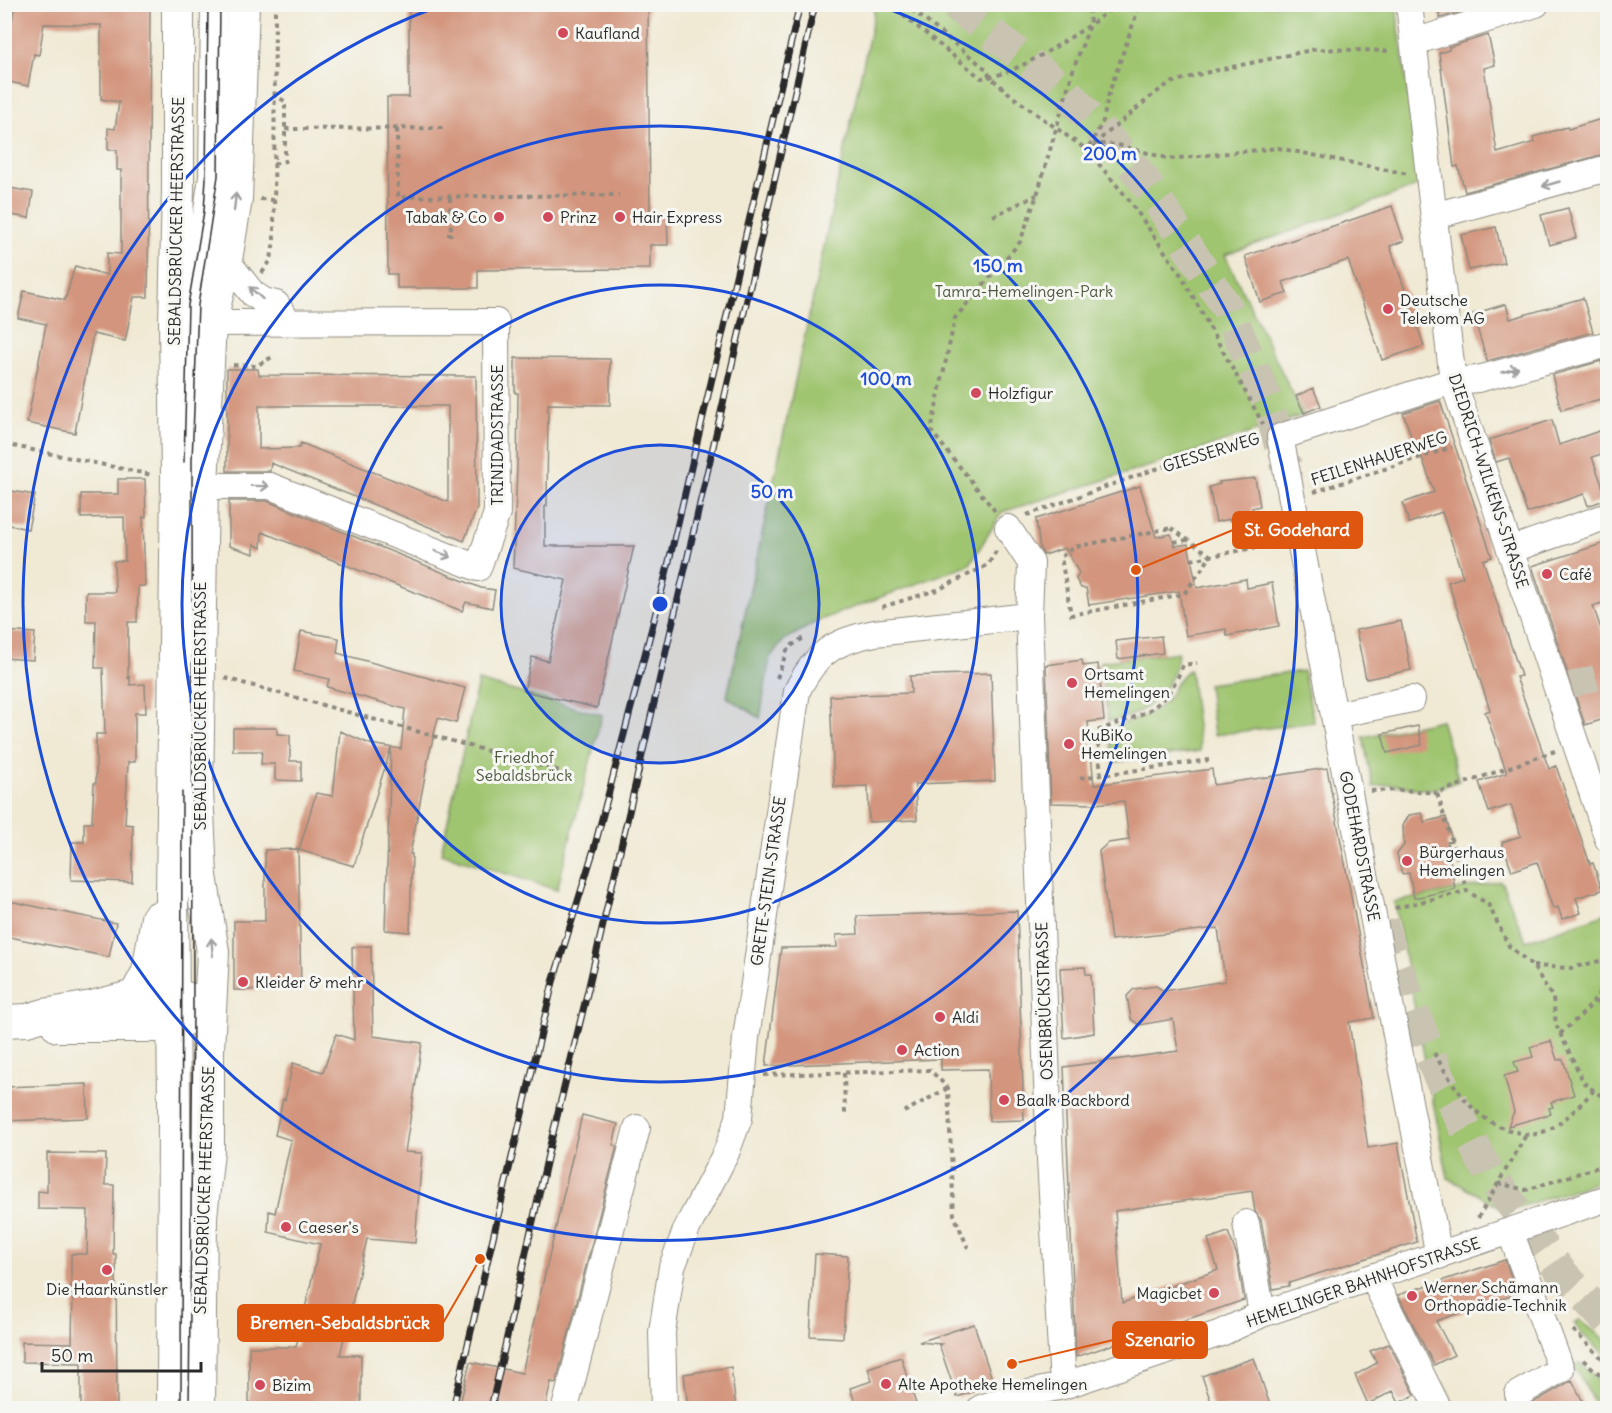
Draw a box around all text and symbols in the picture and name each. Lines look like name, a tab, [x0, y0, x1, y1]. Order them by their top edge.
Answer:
place label: Kaufland	[575, 23, 640, 43]
marker: Kaufland	[556, 26, 570, 40]
street label: SEBALDSBRÜCKER HEERSTRASSE	[164, 97, 188, 345]
text: 200 m	[1083, 142, 1137, 165]
one-way arrow	[1542, 179, 1561, 190]
one-way arrow	[230, 193, 241, 213]
place label: Tabak & Co	[405, 207, 487, 227]
place label: Prinz	[560, 207, 597, 227]
place label: Hair Express	[632, 207, 722, 227]
marker: Tabak & Co	[492, 210, 506, 224]
marker: Prinz	[541, 210, 555, 224]
marker: Hair Express	[613, 210, 627, 224]
text: 150 m	[973, 254, 1023, 277]
park label: Tamra-Hemelingen-Park	[935, 281, 1113, 301]
one-way arrow	[249, 286, 264, 300]
place label: Deutsche Telekom AG	[1400, 290, 1485, 328]
marker: Deutsche Telekom AG	[1381, 302, 1395, 316]
street label: TRINIDADSTRASSE	[487, 364, 507, 506]
one-way arrow	[1501, 364, 1520, 375]
text: 100 m	[861, 367, 912, 390]
street label: DIEDRICH-WILKENS-STRASSE	[1445, 371, 1533, 591]
place label: Holzfigur	[988, 383, 1054, 403]
marker: Holzfigur	[969, 386, 983, 400]
street label: FEILENHAUERWEG	[1308, 427, 1450, 489]
street label: GIESSERWEG	[1160, 428, 1262, 476]
text: 50 m	[751, 480, 793, 503]
one-way arrow	[250, 481, 270, 492]
callout: St. Godehard	[1233, 512, 1362, 548]
text: St. Godehard	[1244, 518, 1350, 541]
one-way arrow	[433, 549, 451, 560]
place label: Café	[1559, 564, 1592, 584]
marker: Café	[1540, 567, 1554, 581]
street label: SEBALDSBRÜCKER HEERSTRASSE	[190, 582, 210, 830]
centre of rings	[650, 594, 670, 614]
place label: Ortsamt Hemelingen	[1084, 664, 1170, 702]
marker: Ortsamt Hemelingen	[1065, 676, 1079, 690]
place label: KuBiKo Hemelingen	[1081, 725, 1167, 763]
marker: KuBiKo Hemelingen	[1062, 737, 1076, 751]
park label: Friedhof Sebaldsbrück	[476, 747, 572, 785]
street label: GODEHARDSTRASSE	[1336, 769, 1384, 923]
street label: GRETE-STEIN-STRASSE	[746, 795, 790, 967]
place label: Bürgerhaus Hemelingen	[1419, 842, 1505, 880]
marker: Bürgerhaus Hemelingen	[1400, 854, 1414, 868]
street label: OSENBRÜCKSTRASSE	[1031, 921, 1057, 1081]
one-way arrow	[206, 937, 217, 957]
place label: Kleider & mehr	[255, 972, 364, 992]
marker: Kleider & mehr	[236, 975, 250, 989]
place label: Aldi	[952, 1007, 979, 1027]
marker: Aldi	[933, 1010, 947, 1024]
place label: Action	[914, 1040, 960, 1060]
marker: Action	[895, 1043, 909, 1057]
street label: SEBALDSBRÜCKER HEERSTRASSE	[190, 1065, 218, 1315]
place label: Baalk Backbord	[1016, 1090, 1130, 1110]
marker: Baalk Backbord	[997, 1093, 1011, 1107]
place label: Caeser's	[298, 1217, 359, 1237]
marker: Caeser's	[279, 1220, 293, 1234]
street label: HEMELINGER BAHNHOFSTRASSE	[1243, 1232, 1483, 1332]
marker: Die Haarkünstler	[100, 1263, 114, 1277]
place label: Werner Schämann Orthopädie-Technik	[1424, 1277, 1567, 1315]
place label: Die Haarkünstler	[46, 1279, 168, 1299]
place label: Magicbet	[1137, 1283, 1203, 1303]
marker: Magicbet	[1207, 1286, 1221, 1300]
marker: Werner Schämann Orthopädie-Technik	[1405, 1289, 1419, 1303]
callout: Bremen-Sebaldsbrück	[238, 1305, 443, 1341]
text: Bremen-Sebaldsbrück	[250, 1311, 430, 1334]
callout: Szenario	[1113, 1322, 1207, 1358]
text: Szenario	[1125, 1328, 1195, 1351]
scale bar	[42, 1335, 201, 1373]
text: 50 m	[51, 1344, 93, 1367]
place label: Alte Apotheke Hemelingen	[898, 1374, 1087, 1394]
place label: Bizim	[272, 1375, 311, 1395]
marker: Alte Apotheke Hemelingen	[879, 1377, 893, 1391]
marker: Bizim	[253, 1378, 267, 1392]

